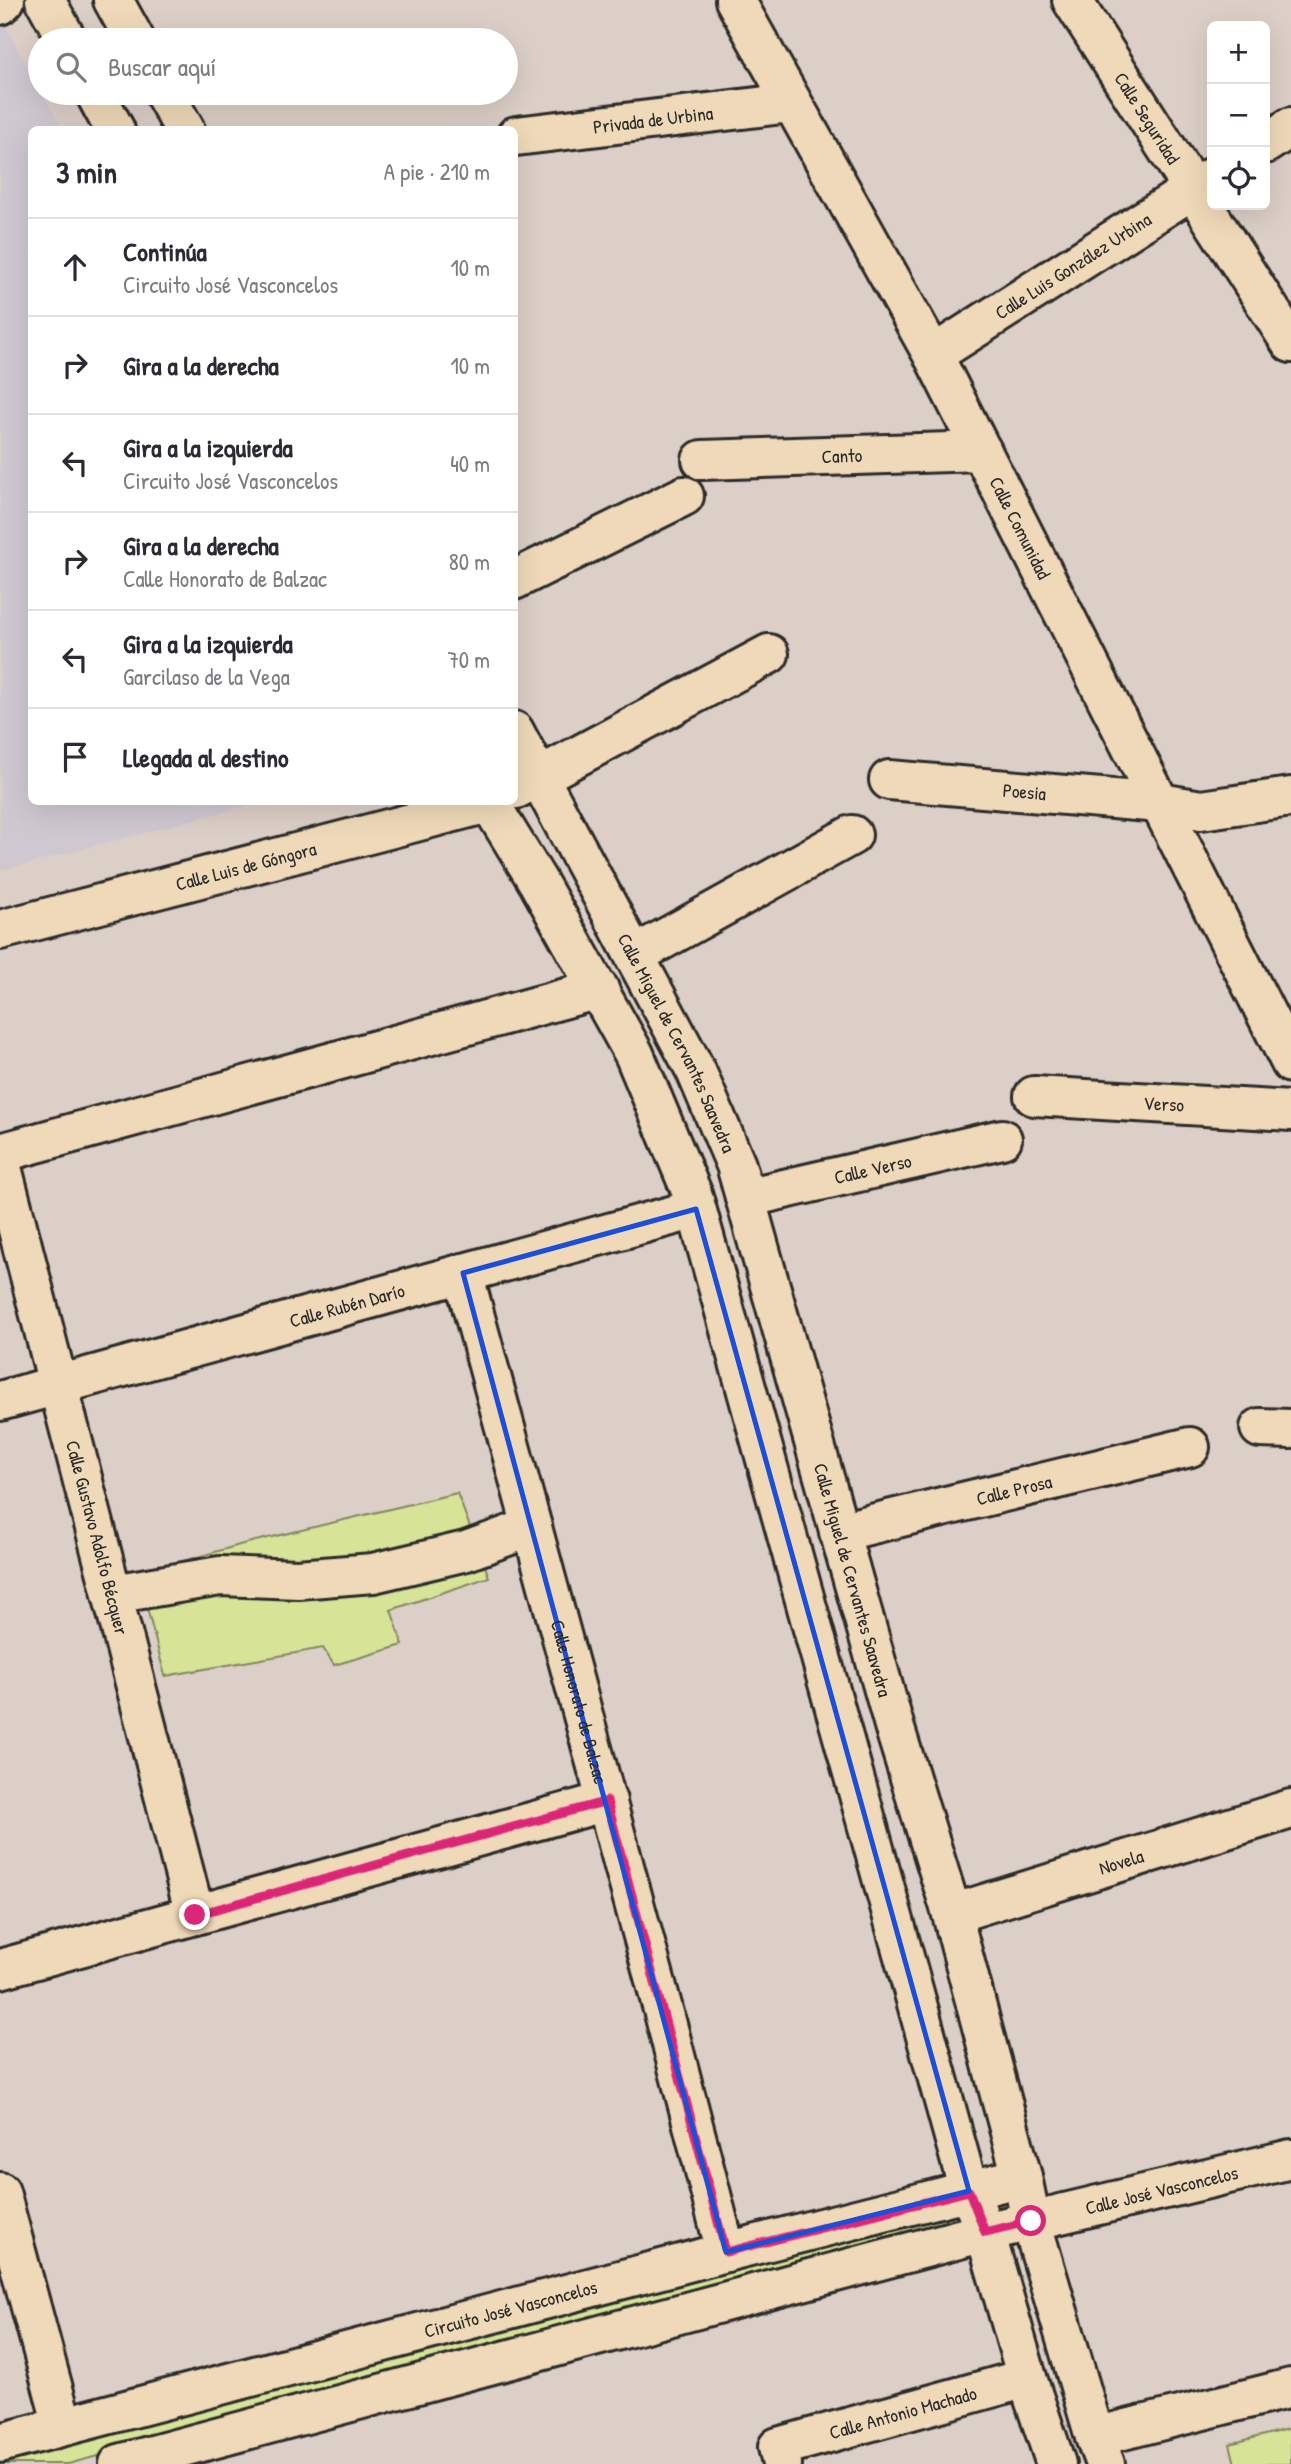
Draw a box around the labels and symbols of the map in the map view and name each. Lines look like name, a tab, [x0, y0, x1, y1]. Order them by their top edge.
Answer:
street label: Calle Seguridad	[1108, 67, 1187, 169]
street label: Privada de Urbina	[592, 99, 715, 140]
street label: Calle Luis González Urbina	[990, 206, 1157, 325]
street label: Canto	[821, 442, 863, 469]
street label: Calle Comunidad	[983, 472, 1057, 584]
street label: Poesia	[1002, 777, 1048, 806]
street label: Calle Luis de Góngora	[173, 835, 319, 897]
street label: Calle Miguel de Cervantes Saavedra	[612, 929, 742, 1157]
street label: Verso	[1143, 1089, 1185, 1118]
street label: Calle Verso	[831, 1147, 914, 1190]
street label: Calle Rubén Darío	[287, 1277, 408, 1334]
street label: Calle Gustavo Adolfo Bécquer	[60, 1438, 135, 1638]
street label: Calle Miguel de Cervantes Saavedra	[808, 1460, 898, 1700]
street label: Calle Prosa	[973, 1468, 1055, 1511]
street label: Calle Honorato de Balzac	[545, 1617, 614, 1787]
street label: Novela	[1096, 1842, 1147, 1881]
route end	[179, 1899, 210, 1930]
street label: Calle José Vasconcelos	[1083, 2159, 1240, 2221]
route start	[1015, 2205, 1046, 2236]
street label: Circuito José Vasconcelos	[421, 2273, 600, 2344]
street label: Calle Antonio Machado	[826, 2380, 980, 2445]

